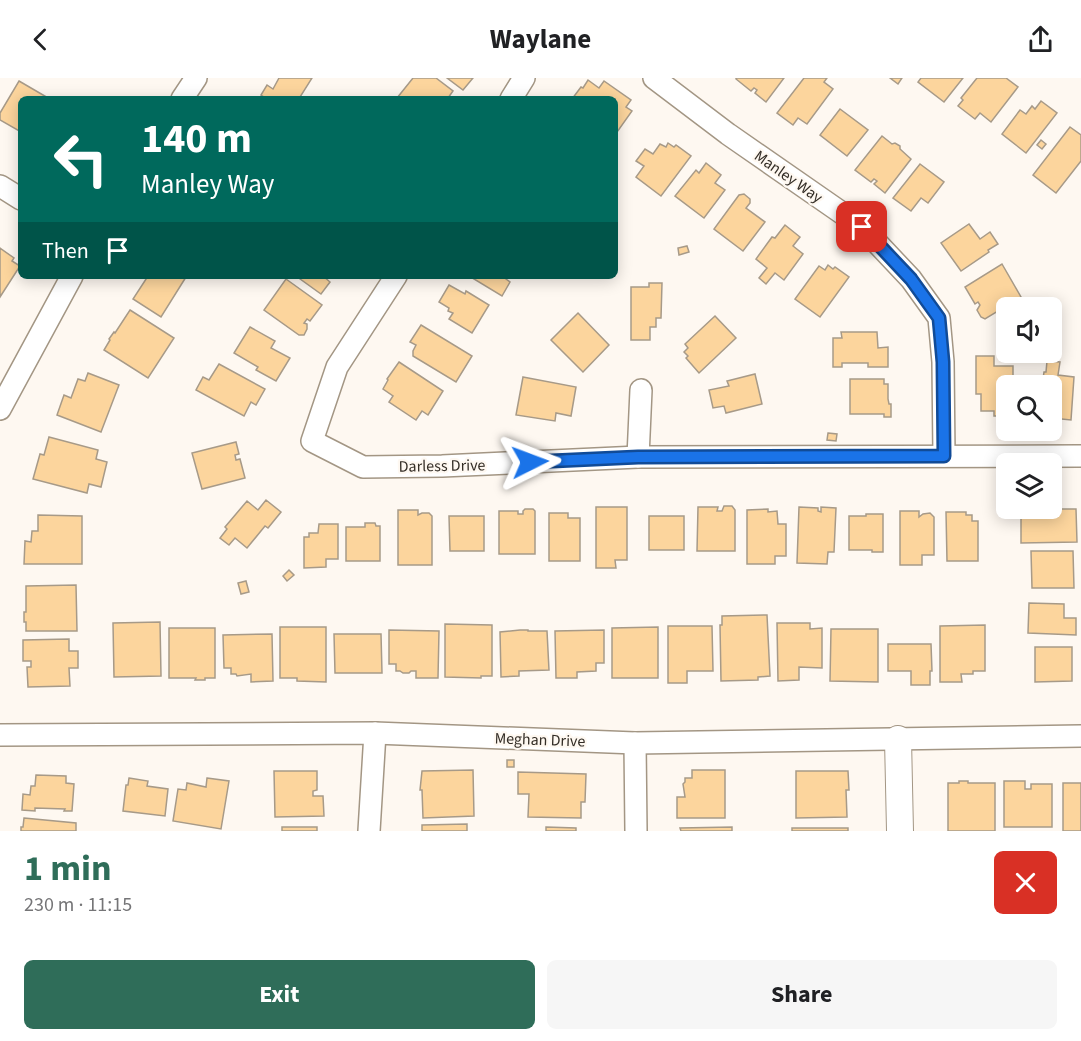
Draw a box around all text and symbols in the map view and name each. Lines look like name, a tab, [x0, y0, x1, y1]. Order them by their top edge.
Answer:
text: Waylane	[490, 20, 591, 59]
icon: back	[24, 23, 57, 56]
icon: share	[1024, 23, 1057, 56]
text: 140 m	[141, 109, 252, 169]
icon: left	[42, 120, 120, 198]
street label: Manley Way	[750, 145, 828, 209]
text: Manley Way	[141, 165, 274, 204]
pin	[836, 201, 887, 252]
icon: arrive	[845, 210, 878, 243]
icon: arrive	[101, 234, 134, 267]
text: Then	[42, 235, 89, 267]
map controls	[996, 297, 1062, 519]
button: sound	[996, 297, 1062, 363]
button: search	[996, 375, 1062, 441]
position arrow	[498, 430, 562, 494]
button: layers	[996, 453, 1062, 519]
street label: Darless Drive	[398, 454, 486, 478]
street label: Meghan Drive	[494, 727, 586, 753]
text: 1 min	[24, 843, 112, 894]
button: close	[994, 851, 1057, 914]
text: 230 m · 11:15	[24, 891, 132, 919]
button: Exit	[24, 960, 535, 1029]
button: Share	[547, 960, 1057, 1029]

